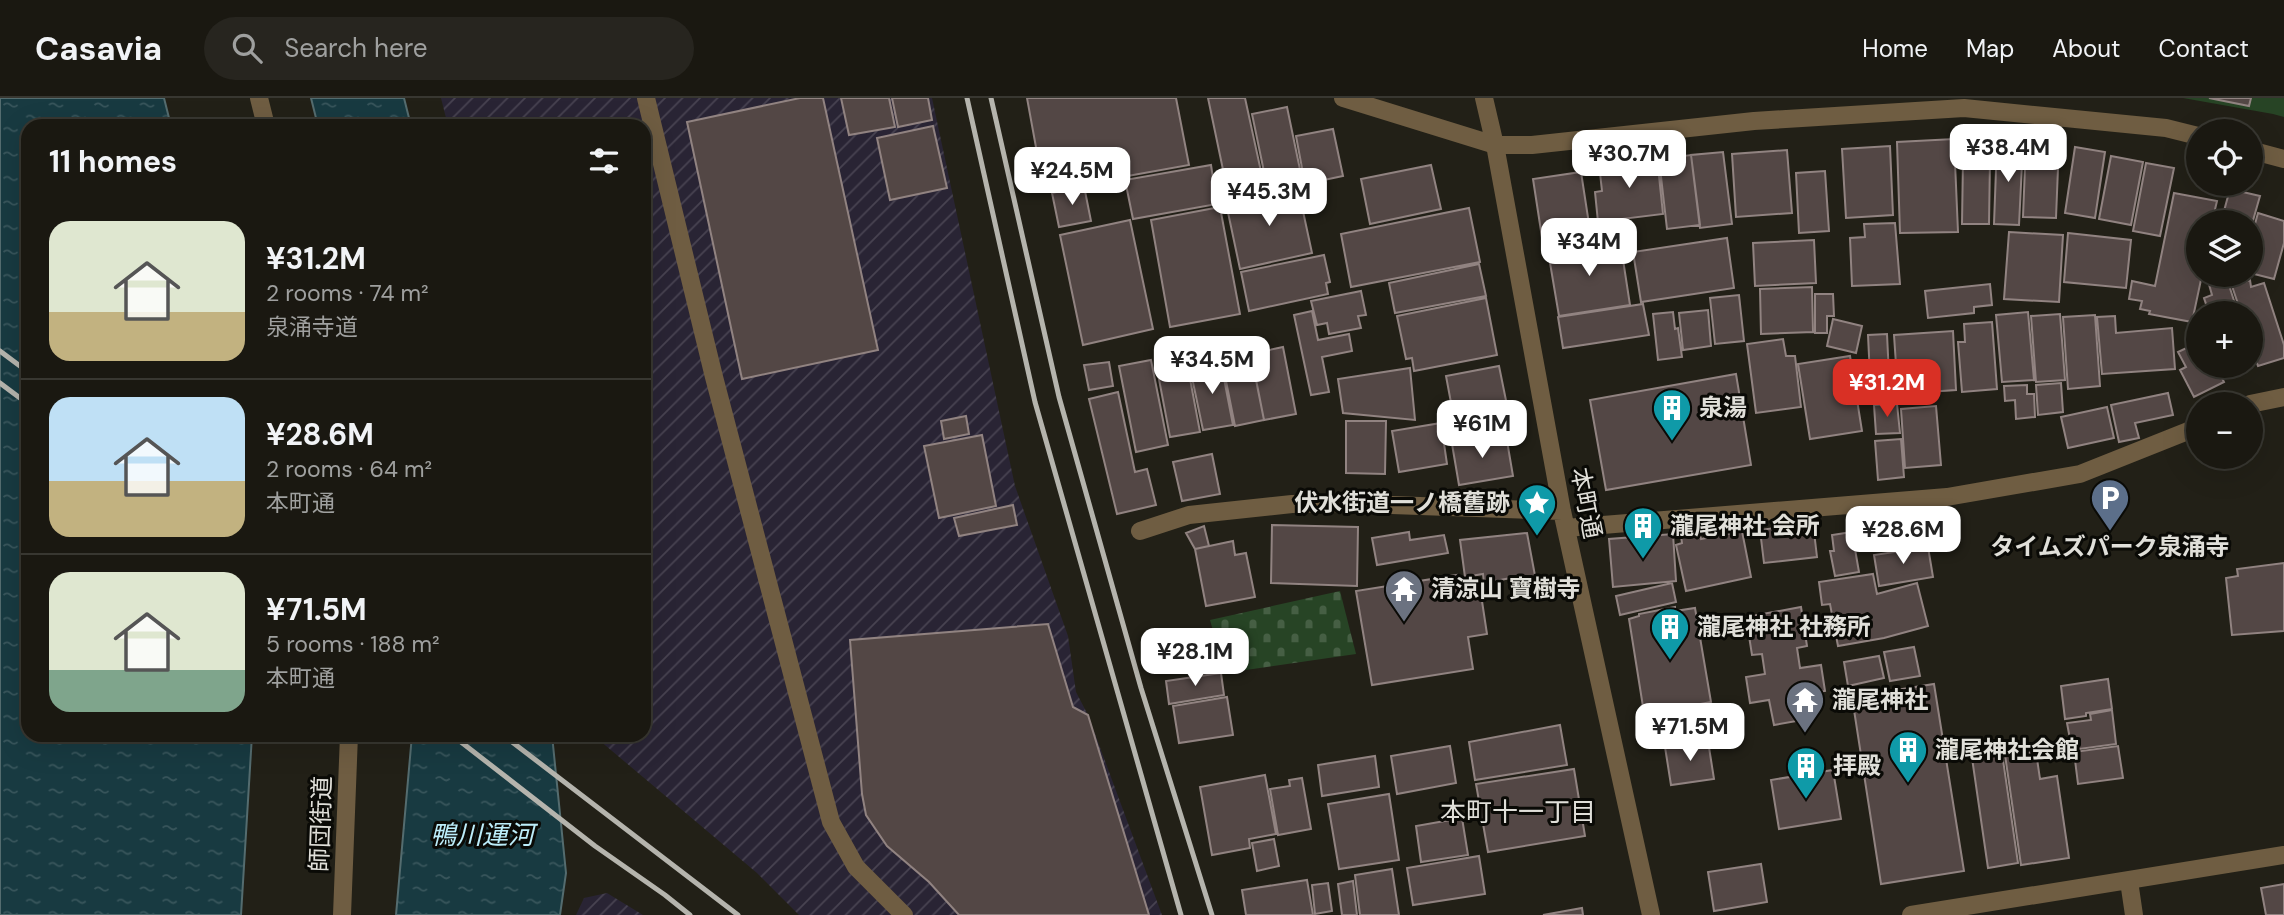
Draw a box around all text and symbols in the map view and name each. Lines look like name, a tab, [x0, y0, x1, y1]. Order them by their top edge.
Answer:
search box	[204, 17, 694, 80]
text: Casavia	[35, 27, 162, 70]
icon: search	[228, 29, 266, 67]
text: Search here	[284, 31, 428, 65]
text: Home	[1862, 33, 1928, 64]
text: Map	[1966, 33, 2014, 64]
text: About	[2052, 33, 2121, 64]
text: Contact	[2159, 33, 2249, 64]
map controls	[2186, 119, 2263, 469]
button: locate	[2186, 119, 2263, 196]
pin: ¥38.4M	[1951, 125, 2065, 184]
pin: ¥30.7M	[1572, 130, 1686, 190]
text: ¥38.4M	[1966, 132, 2050, 162]
text: ¥30.7M	[1588, 138, 1670, 168]
text: 11 homes	[49, 142, 177, 181]
icon: filters	[585, 142, 623, 180]
pin: ¥24.5M	[1015, 148, 1129, 207]
text: ¥24.5M	[1030, 155, 1114, 185]
pin: ¥45.3M	[1212, 169, 1326, 228]
text: ¥45.3M	[1227, 176, 1311, 206]
button: layers	[2186, 210, 2263, 287]
pin: ¥34M	[1548, 218, 1630, 278]
text: ¥34M	[1557, 226, 1621, 256]
text: ¥31.2M	[266, 239, 366, 278]
icon: home	[105, 249, 189, 333]
text: 2 rooms · 74 m²	[266, 278, 429, 308]
button: +	[2186, 301, 2263, 378]
text: 泉涌寺道	[266, 312, 358, 342]
pin: ¥34.5M	[1155, 336, 1269, 396]
text: ¥34.5M	[1170, 344, 1254, 374]
pin: ¥31.2M	[1830, 360, 1944, 419]
text: ¥31.2M	[1849, 367, 1925, 397]
building icon: 泉湯	[1651, 387, 1693, 442]
place label: 泉湯	[1699, 392, 1747, 423]
button: −	[2186, 392, 2263, 469]
pin: ¥61M	[1441, 400, 1523, 460]
text: ¥61M	[1453, 408, 1511, 438]
text: ¥28.6M	[266, 415, 374, 454]
icon: home	[105, 425, 189, 509]
text: 2 rooms · 64 m²	[266, 454, 432, 484]
street label: 本町通	[1564, 465, 1609, 541]
parking icon: タイムズパーク泉涌寺	[2089, 477, 2131, 532]
place icon: 伏水街道一ノ橋舊跡	[1516, 482, 1558, 537]
place label: 伏水街道一ノ橋舊跡	[1294, 487, 1510, 518]
text: 本町通	[266, 488, 335, 518]
building icon: 瀧尾神社 会所	[1622, 505, 1664, 560]
pin: ¥28.6M	[1846, 506, 1960, 566]
place label: 瀧尾神社 会所	[1670, 510, 1820, 541]
text: ¥28.6M	[1862, 514, 1944, 544]
place label: タイムズパーク泉涌寺	[1990, 531, 2230, 562]
temple icon: 清涼山 寶樹寺	[1383, 568, 1425, 623]
place label: 清涼山 寶樹寺	[1431, 573, 1581, 604]
text: ¥71.5M	[266, 590, 367, 629]
icon: home	[105, 600, 189, 684]
building icon: 瀧尾神社 社務所	[1649, 606, 1691, 661]
place label: 瀧尾神社 社務所	[1697, 611, 1871, 642]
pin: ¥28.1M	[1138, 628, 1252, 688]
text: 5 rooms · 188 m²	[266, 629, 440, 659]
text: ¥28.1M	[1157, 636, 1233, 666]
text: 本町通	[266, 663, 335, 693]
temple icon: 瀧尾神社	[1784, 679, 1826, 734]
place label: 瀧尾神社	[1832, 684, 1928, 715]
pin: ¥71.5M	[1633, 704, 1747, 763]
text: ¥71.5M	[1651, 711, 1729, 741]
building icon: 瀧尾神社会館	[1887, 729, 1929, 784]
place label: 瀧尾神社会館	[1935, 734, 2079, 765]
building icon: 拝殿	[1785, 745, 1827, 800]
place label: 拝殿	[1833, 750, 1881, 781]
street label: 師団街道	[303, 775, 338, 872]
district label: 本町十一丁目	[1440, 795, 1596, 829]
water label: 鴨川運河	[430, 818, 539, 852]

